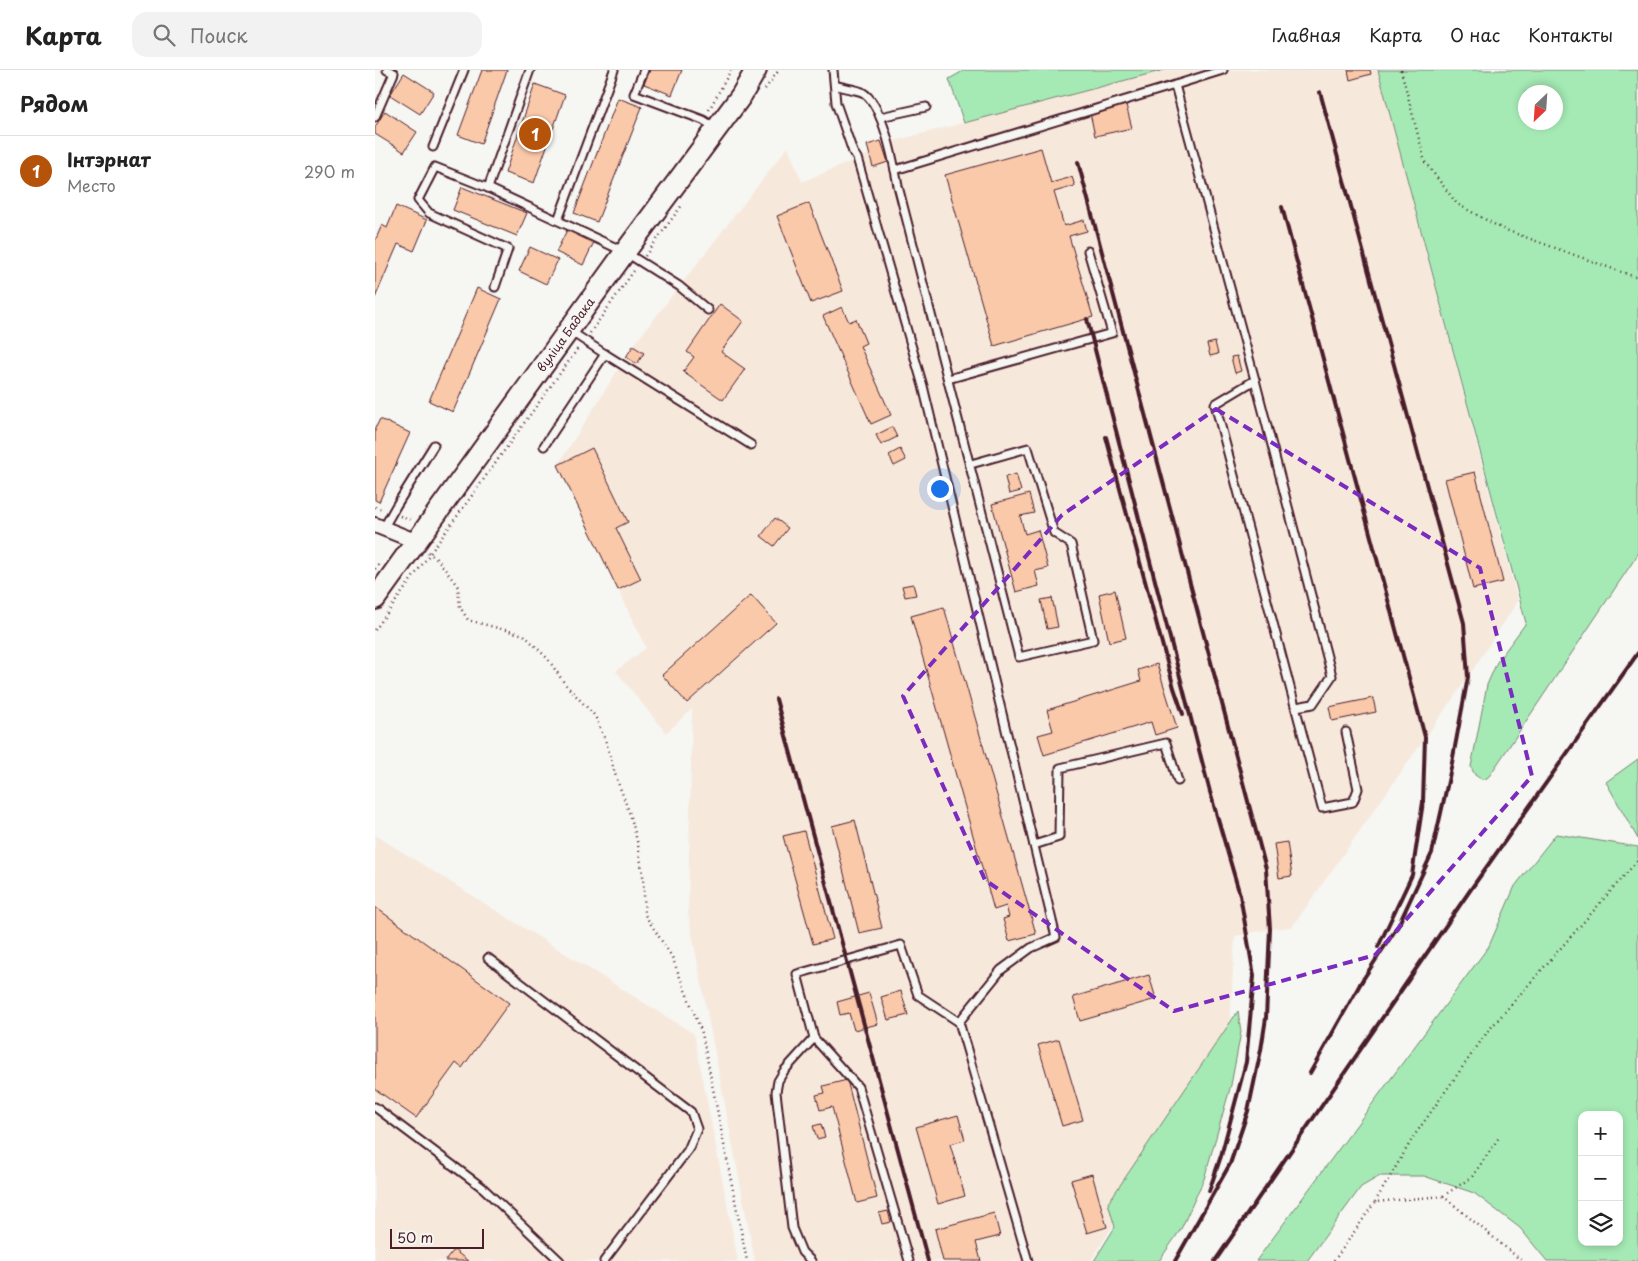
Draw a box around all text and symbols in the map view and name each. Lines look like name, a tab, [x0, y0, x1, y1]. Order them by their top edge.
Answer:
search box	[132, 12, 482, 57]
text: Карта	[25, 17, 102, 53]
icon: search	[150, 21, 178, 49]
text: Поиск	[190, 21, 248, 49]
text: Главная	[1272, 21, 1341, 48]
text: Карта	[1369, 21, 1422, 48]
text: О нас	[1450, 21, 1500, 48]
text: Контакты	[1528, 21, 1613, 48]
north arrow	[1518, 85, 1563, 130]
text: Рядом	[20, 87, 88, 119]
pin: 1	[519, 115, 551, 153]
text: Інтэрнат	[67, 145, 151, 173]
text: 1	[32, 159, 40, 183]
text: 290 m	[304, 159, 355, 183]
text: Место	[67, 173, 116, 197]
street label: вуліца Бадака	[532, 293, 599, 375]
your location	[927, 476, 953, 502]
map controls	[1578, 1111, 1623, 1246]
button: +	[1578, 1111, 1623, 1156]
button: −	[1578, 1156, 1623, 1201]
button: layers	[1578, 1201, 1623, 1246]
scale bar	[390, 1226, 484, 1249]
text: 50 m	[397, 1227, 433, 1248]

